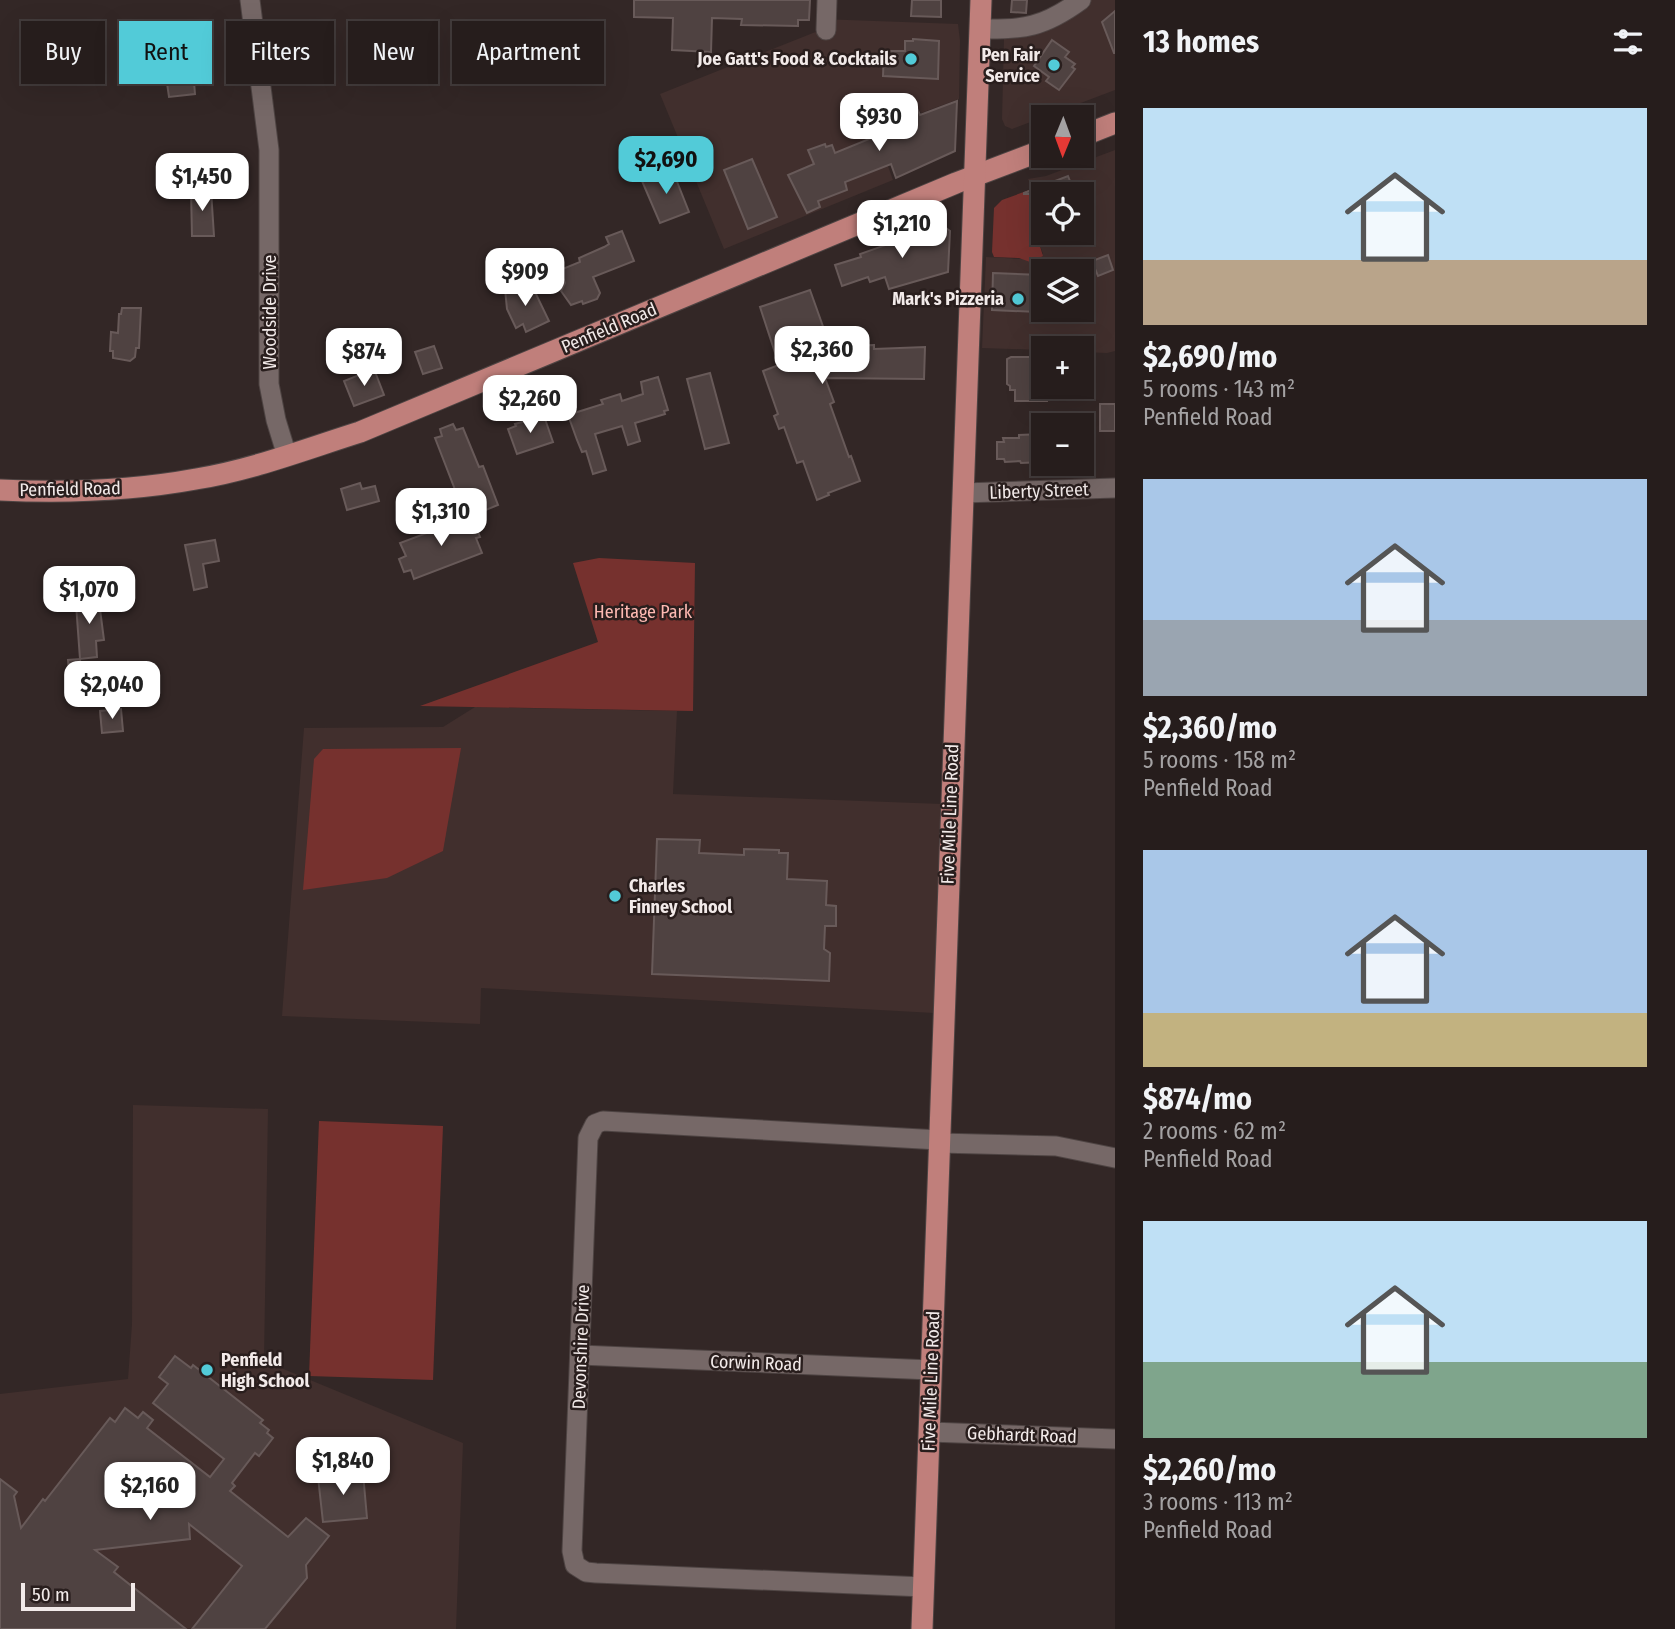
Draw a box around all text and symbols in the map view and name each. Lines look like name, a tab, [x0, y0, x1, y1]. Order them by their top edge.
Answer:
chip: Buy	[21, 21, 105, 84]
chip: Rent	[119, 21, 212, 84]
chip: Filters	[226, 21, 334, 84]
chip: New	[348, 21, 438, 84]
chip: Apartment	[452, 21, 604, 84]
icon: filters	[1609, 23, 1647, 61]
text: 13 homes	[1143, 24, 1259, 60]
place label: Pen Fair Service	[981, 44, 1040, 87]
place label: Joe Gatt's Food & Cocktails	[696, 48, 897, 70]
marker: Joe Gatt's Food & Cocktails	[903, 51, 919, 67]
marker: Pen Fair Service	[1046, 57, 1062, 73]
pin: $930	[838, 94, 920, 153]
text: $930	[856, 102, 902, 130]
north arrow	[1031, 105, 1094, 168]
map controls	[1031, 105, 1094, 476]
pin: $2,690	[609, 136, 723, 196]
text: $2,690	[634, 145, 698, 173]
pin: $1,450	[145, 154, 259, 213]
icon: home	[1332, 154, 1458, 280]
text: $1,450	[172, 162, 232, 190]
button: locate	[1031, 182, 1094, 245]
pin: $1,210	[845, 201, 959, 260]
text: $1,210	[873, 209, 931, 237]
pin: $909	[484, 248, 566, 308]
street label: Woodside Drive	[259, 254, 281, 369]
text: $909	[501, 257, 549, 285]
button: layers	[1031, 259, 1094, 322]
place label: Mark's Pizzeria	[892, 288, 1004, 310]
marker: Mark's Pizzeria	[1010, 291, 1026, 307]
street label: Penfield Road	[558, 298, 660, 358]
pin: $2,360	[765, 326, 879, 386]
pin: $874	[323, 328, 405, 388]
text: $2,360	[791, 335, 853, 363]
button: +	[1031, 336, 1094, 399]
text: $874	[342, 337, 386, 365]
text: $2,690/mo	[1143, 339, 1277, 375]
text: 5 rooms · 143 m²	[1143, 375, 1295, 403]
pin: $2,260	[473, 376, 587, 435]
text: $2,260	[499, 384, 561, 412]
text: Penfield Road	[1143, 403, 1273, 431]
button: −	[1031, 413, 1094, 476]
street label: Penfield Road	[19, 477, 121, 501]
street label: Liberty Street	[989, 478, 1089, 504]
pin: $1,310	[384, 489, 498, 548]
text: $1,310	[412, 497, 470, 525]
icon: home	[1332, 525, 1458, 651]
pin: $1,070	[32, 566, 146, 626]
text: $1,070	[59, 575, 119, 603]
park label: Heritage Park	[594, 601, 693, 623]
pin: $2,040	[55, 662, 169, 721]
text: $2,040	[80, 670, 144, 698]
text: $2,360/mo	[1143, 710, 1277, 746]
street label: Five Mile Line Road	[937, 743, 963, 885]
text: 5 rooms · 158 m²	[1143, 746, 1296, 774]
text: Penfield Road	[1143, 774, 1273, 802]
place label: Charles Finney School	[629, 875, 732, 918]
marker: Charles Finney School	[607, 888, 623, 904]
icon: home	[1332, 896, 1458, 1022]
text: $874/mo	[1143, 1081, 1252, 1117]
text: 2 rooms · 62 m²	[1143, 1117, 1286, 1145]
text: Penfield Road	[1143, 1145, 1273, 1173]
icon: home	[1332, 1267, 1458, 1393]
street label: Devonshire Drive	[568, 1284, 594, 1410]
street label: Five Mile Line Road	[918, 1310, 944, 1452]
place label: Penfield High School	[221, 1349, 309, 1392]
street label: Corwin Road	[710, 1350, 802, 1376]
marker: Penfield High School	[199, 1362, 215, 1378]
street label: Gebhardt Road	[967, 1422, 1077, 1448]
pin: $1,840	[286, 1438, 400, 1497]
text: $1,840	[312, 1446, 374, 1474]
text: $2,260/mo	[1143, 1452, 1276, 1488]
pin: $2,160	[93, 1462, 207, 1522]
text: $2,160	[120, 1471, 180, 1499]
text: 3 rooms · 113 m²	[1143, 1488, 1293, 1516]
text: Penfield Road	[1143, 1516, 1273, 1544]
scale bar	[21, 1580, 135, 1612]
text: 50 m	[32, 1583, 70, 1606]

